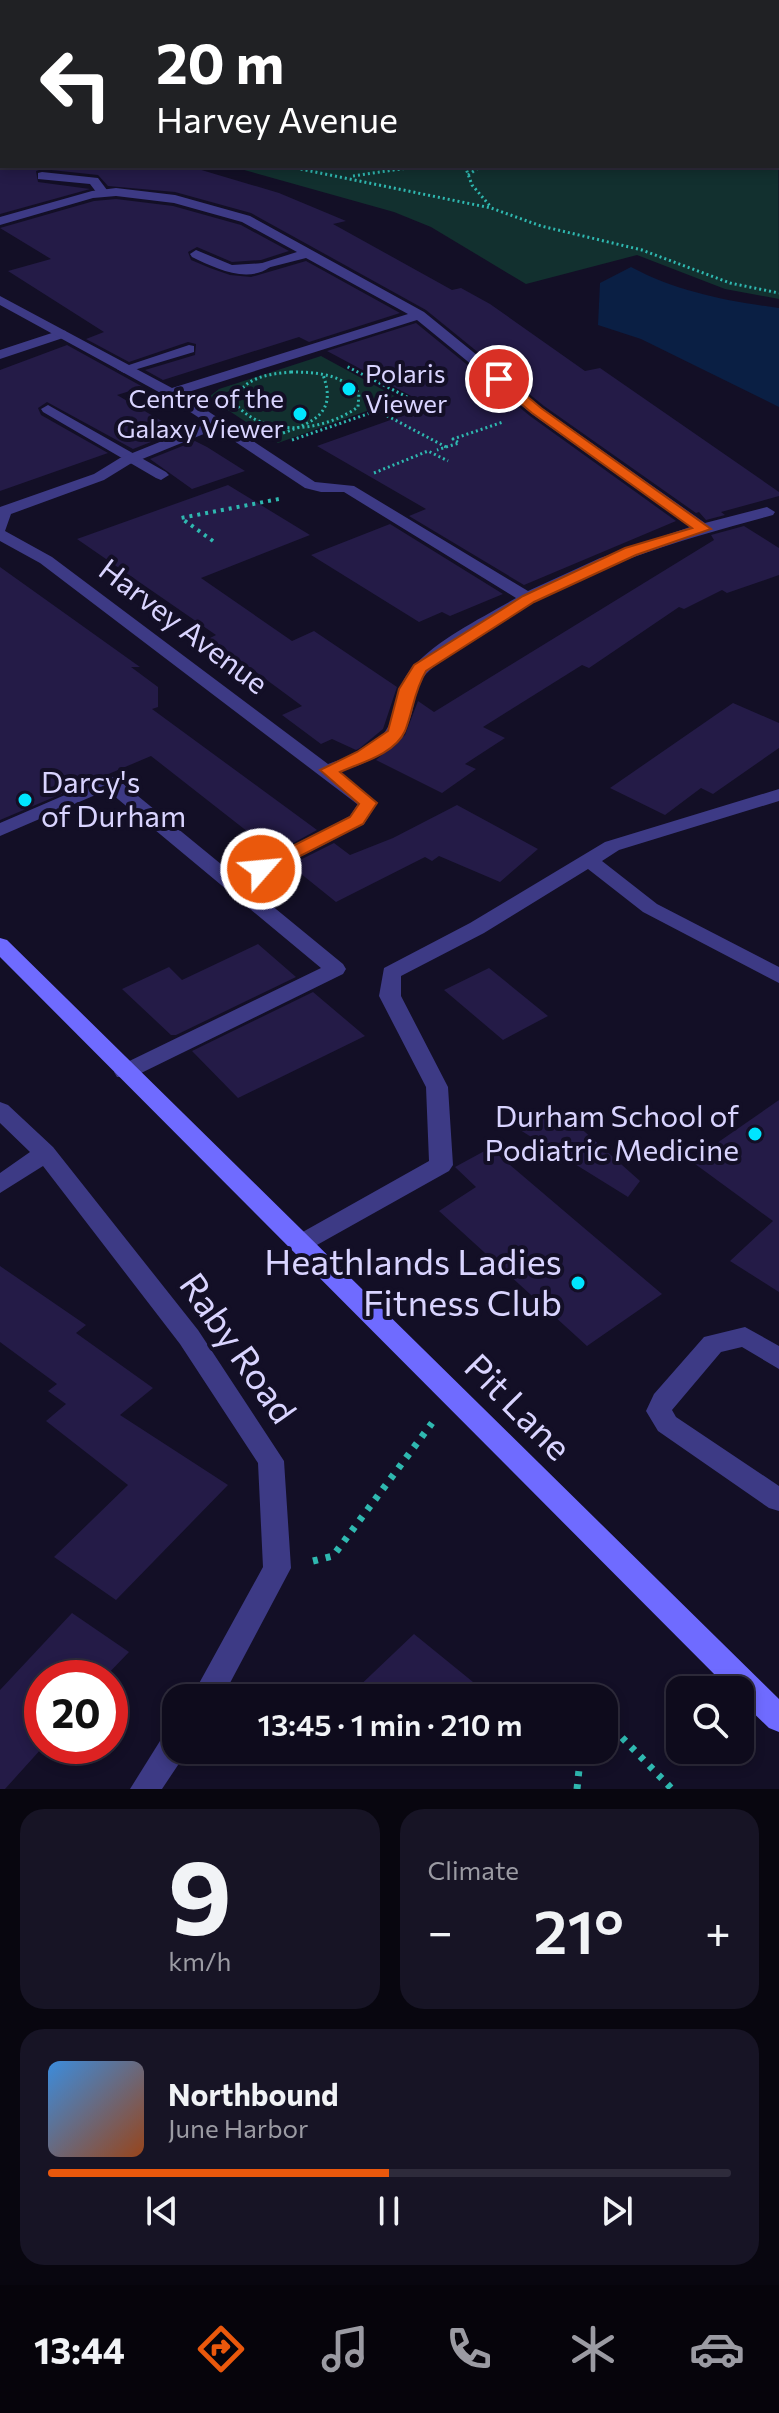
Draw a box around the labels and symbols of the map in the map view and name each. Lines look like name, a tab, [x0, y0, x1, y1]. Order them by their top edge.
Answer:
pin	[465, 345, 533, 413]
place label: Polaris Viewer	[365, 357, 447, 418]
marker: Polaris Viewer	[340, 380, 358, 398]
place label: Centre of the Galaxy Viewer	[117, 382, 284, 443]
marker: Centre of the Galaxy Viewer	[291, 405, 309, 423]
street label: Harvey Avenue	[93, 550, 276, 700]
place label: Darcy's of Durham	[41, 762, 186, 833]
marker: Darcy's of Durham	[16, 791, 34, 809]
position arrow	[219, 827, 303, 911]
place label: Durham School of Podiatric Medicine	[484, 1096, 739, 1167]
marker: Durham School of Podiatric Medicine	[746, 1125, 764, 1143]
place label: Heathlands Ladies Fitness Club	[264, 1238, 562, 1323]
street label: Raby Road	[172, 1263, 307, 1430]
marker: Heathlands Ladies Fitness Club	[569, 1274, 587, 1292]
street label: Pit Lane	[457, 1343, 582, 1468]
speed limit sign: 20	[24, 1660, 128, 1764]

